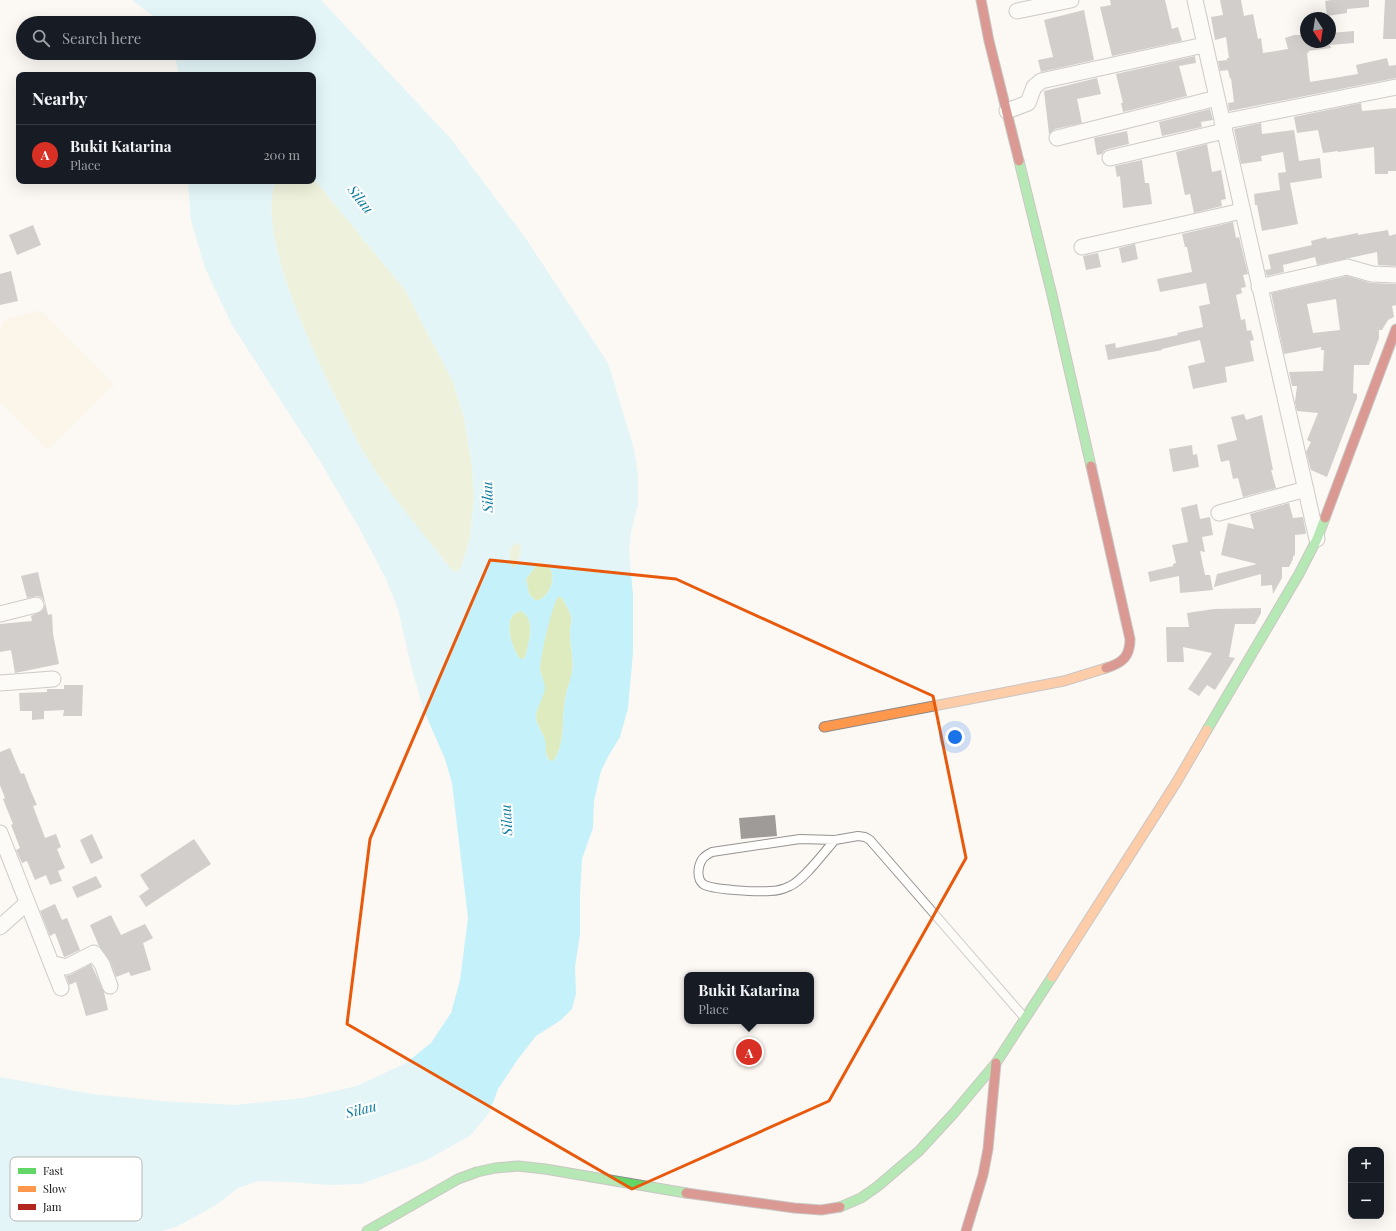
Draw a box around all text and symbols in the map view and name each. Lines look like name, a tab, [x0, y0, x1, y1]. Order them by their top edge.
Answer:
north arrow	[1300, 12, 1336, 48]
search box	[16, 16, 316, 60]
icon: search	[30, 27, 52, 49]
text: Search here	[62, 28, 141, 48]
text: Nearby	[32, 87, 87, 109]
text: Bukit Katarina	[70, 136, 172, 156]
text: A	[41, 146, 49, 163]
text: 200 m	[263, 146, 300, 163]
text: Place	[70, 156, 101, 173]
water label: Silau	[343, 180, 378, 217]
water label: Silau	[477, 481, 497, 514]
your location	[945, 727, 965, 747]
water label: Silau	[496, 804, 516, 837]
popup	[684, 972, 814, 1024]
text: Bukit Katarina	[698, 980, 800, 1000]
text: Place	[698, 1000, 729, 1017]
pin: A	[736, 1037, 762, 1067]
water label: Silau	[343, 1096, 379, 1122]
map controls	[1348, 1147, 1384, 1219]
button: +	[1348, 1147, 1384, 1183]
legend	[10, 1157, 142, 1221]
text: Fast	[43, 1163, 63, 1178]
text: Slow	[43, 1181, 67, 1196]
button: −	[1348, 1183, 1384, 1219]
text: Jam	[42, 1199, 62, 1214]

